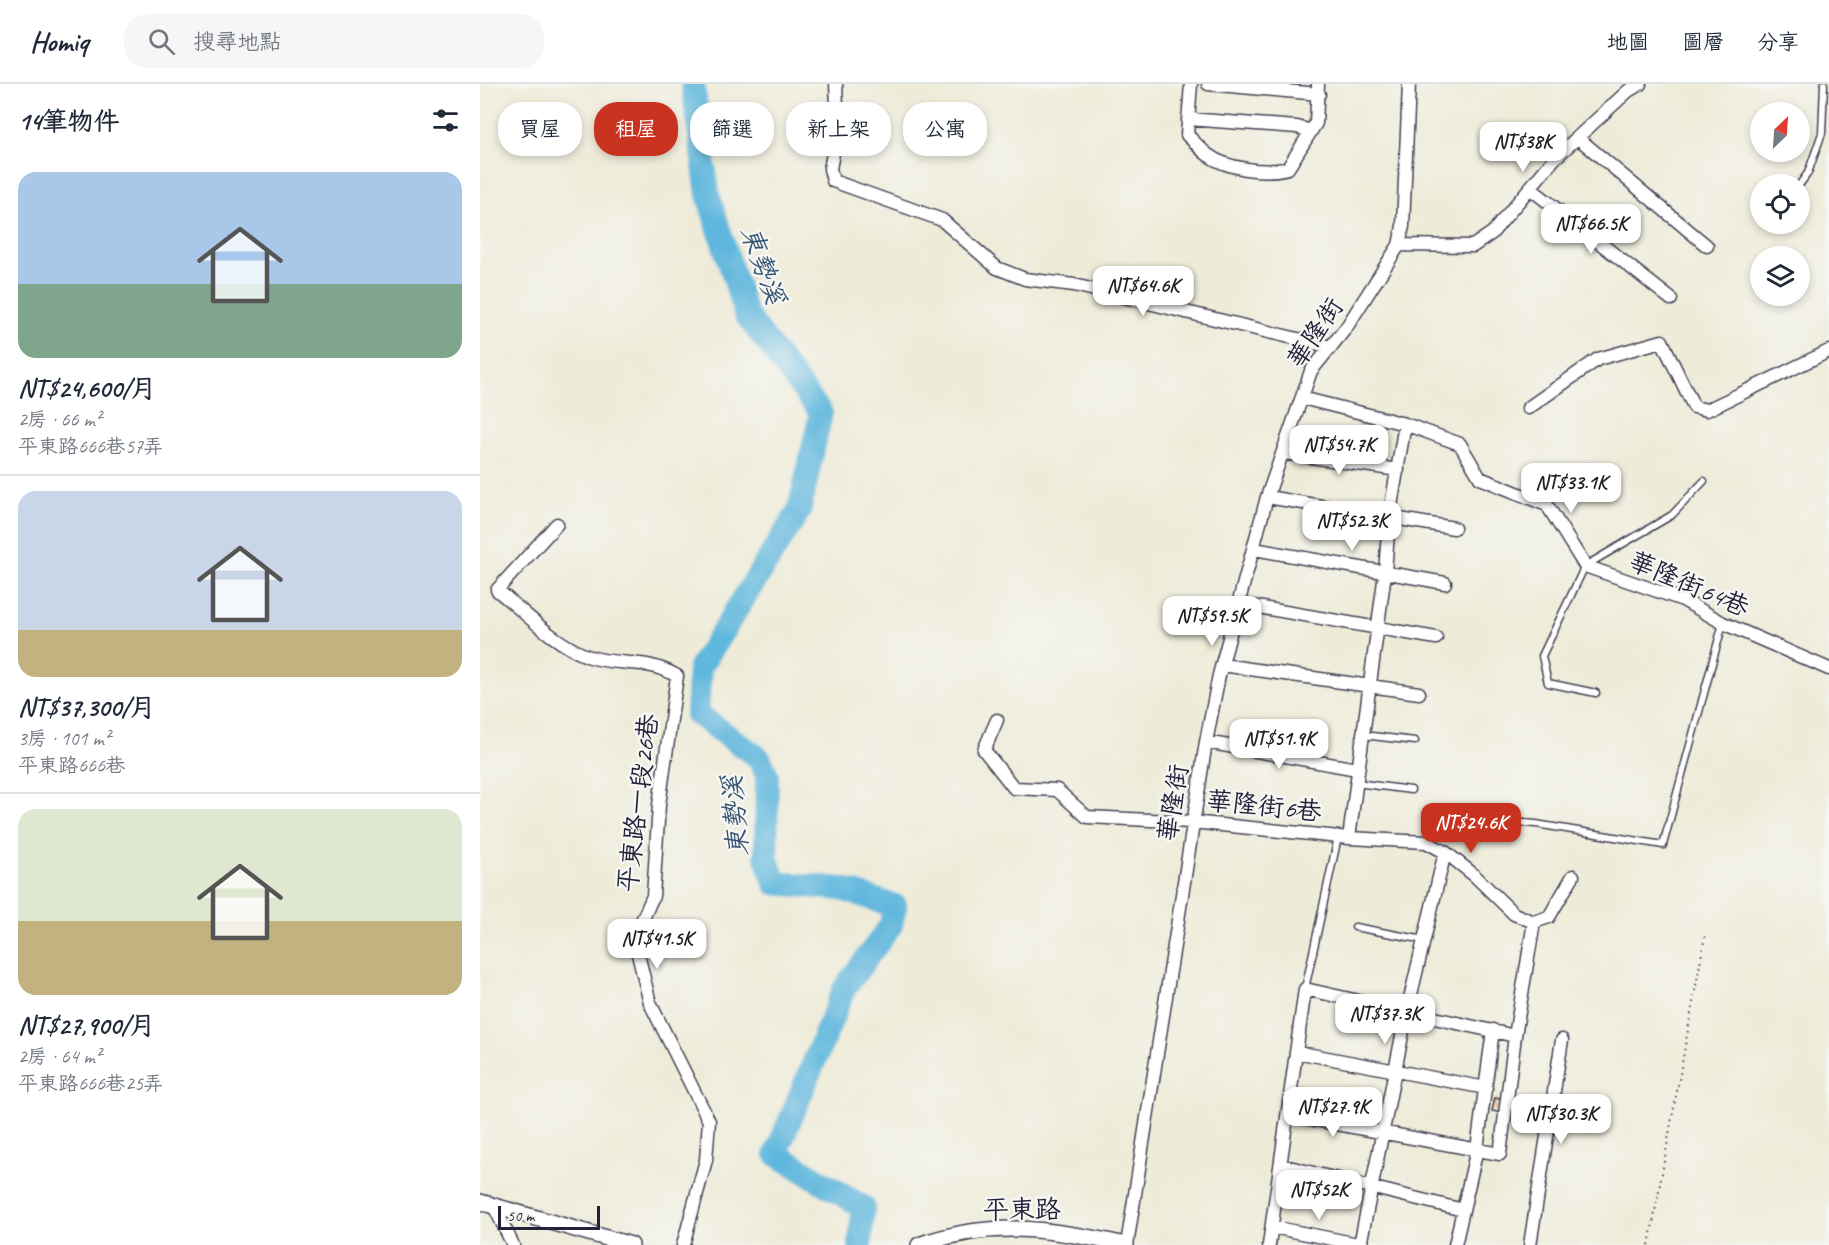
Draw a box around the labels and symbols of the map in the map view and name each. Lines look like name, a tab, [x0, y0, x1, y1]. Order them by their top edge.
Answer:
north arrow	[1750, 102, 1810, 162]
pin: NT$38K	[1474, 122, 1572, 173]
pin: NT$66.5K	[1529, 204, 1653, 255]
water label: 東勢溪	[733, 221, 794, 311]
pin: NT$64.6K	[1081, 266, 1205, 317]
street label: 華隆街	[1280, 291, 1350, 375]
pin: NT$54.7K	[1277, 425, 1401, 476]
pin: NT$33.1K	[1509, 463, 1633, 514]
pin: NT$52.3K	[1290, 501, 1414, 552]
street label: 華隆街64巷	[1624, 544, 1754, 624]
pin: NT$59.5K	[1150, 596, 1274, 647]
street label: 平東路一段26巷	[611, 712, 665, 894]
pin: NT$51.9K	[1217, 719, 1341, 770]
street label: 華隆街	[1151, 762, 1195, 844]
water label: 東勢溪	[714, 772, 755, 858]
street label: 華隆街6巷	[1205, 784, 1323, 828]
pin: NT$24.6K	[1409, 803, 1533, 854]
pin: NT$41.5K	[595, 919, 719, 970]
pin: NT$37.3K	[1323, 994, 1447, 1045]
pin: NT$27.9K	[1271, 1087, 1395, 1138]
pin: NT$30.3K	[1499, 1094, 1623, 1145]
pin: NT$52K	[1270, 1170, 1368, 1221]
street label: 平東路	[983, 1193, 1061, 1226]
scale bar	[498, 1203, 600, 1230]

